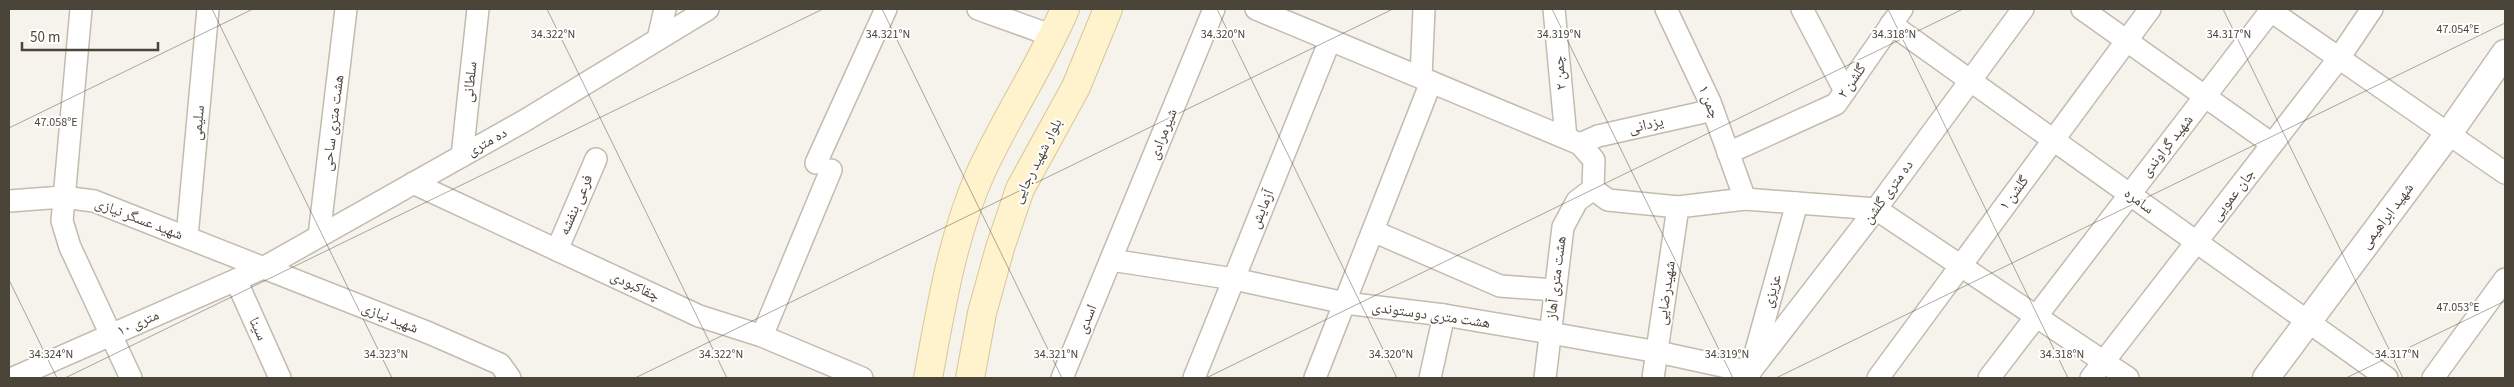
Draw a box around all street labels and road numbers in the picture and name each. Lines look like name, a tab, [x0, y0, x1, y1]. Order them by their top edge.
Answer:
street label: چمن ۲	[1548, 55, 1572, 91]
street label: گلشن ۲	[1832, 59, 1872, 103]
street label: سلطانی	[457, 60, 483, 104]
street label: هشت متری ساحی	[317, 74, 349, 172]
street label: چمن ۱	[1693, 82, 1725, 122]
street label: سلیمی	[186, 104, 210, 142]
street label: شیرمرادی	[1143, 105, 1183, 163]
street label: شهید گراوندی	[2136, 110, 2198, 182]
street label: یزدانی	[1626, 111, 1666, 139]
street label: بلوار شهید رجایی	[1007, 115, 1067, 207]
street label: ده متری	[463, 122, 511, 162]
street label: ده متری گلشن	[1858, 156, 1918, 228]
street label: جان عمویی	[2206, 164, 2260, 226]
street label: فرعی بنفشه	[554, 171, 598, 239]
street label: گلشن ۱	[1994, 171, 2034, 215]
street label: شهید ابراهیمی	[2355, 178, 2419, 253]
street label: سامره	[2120, 183, 2158, 219]
street label: آزمایش	[1245, 185, 1280, 232]
street label: شهید عسگر نیازی	[92, 193, 186, 246]
street label: هشت متری آهاز	[1540, 235, 1572, 322]
street label: شهیدرضایی	[1651, 259, 1681, 327]
street label: چقاکبودی	[607, 265, 664, 307]
street label: عزیزی	[1757, 271, 1787, 310]
street label: هشت متری دوستوندی	[1370, 296, 1492, 334]
street label: شهید نیازی	[358, 297, 422, 339]
street label: اسدی	[1072, 301, 1102, 337]
street label: ۱۰ متری	[114, 304, 163, 342]
street label: سینا	[244, 314, 272, 344]

